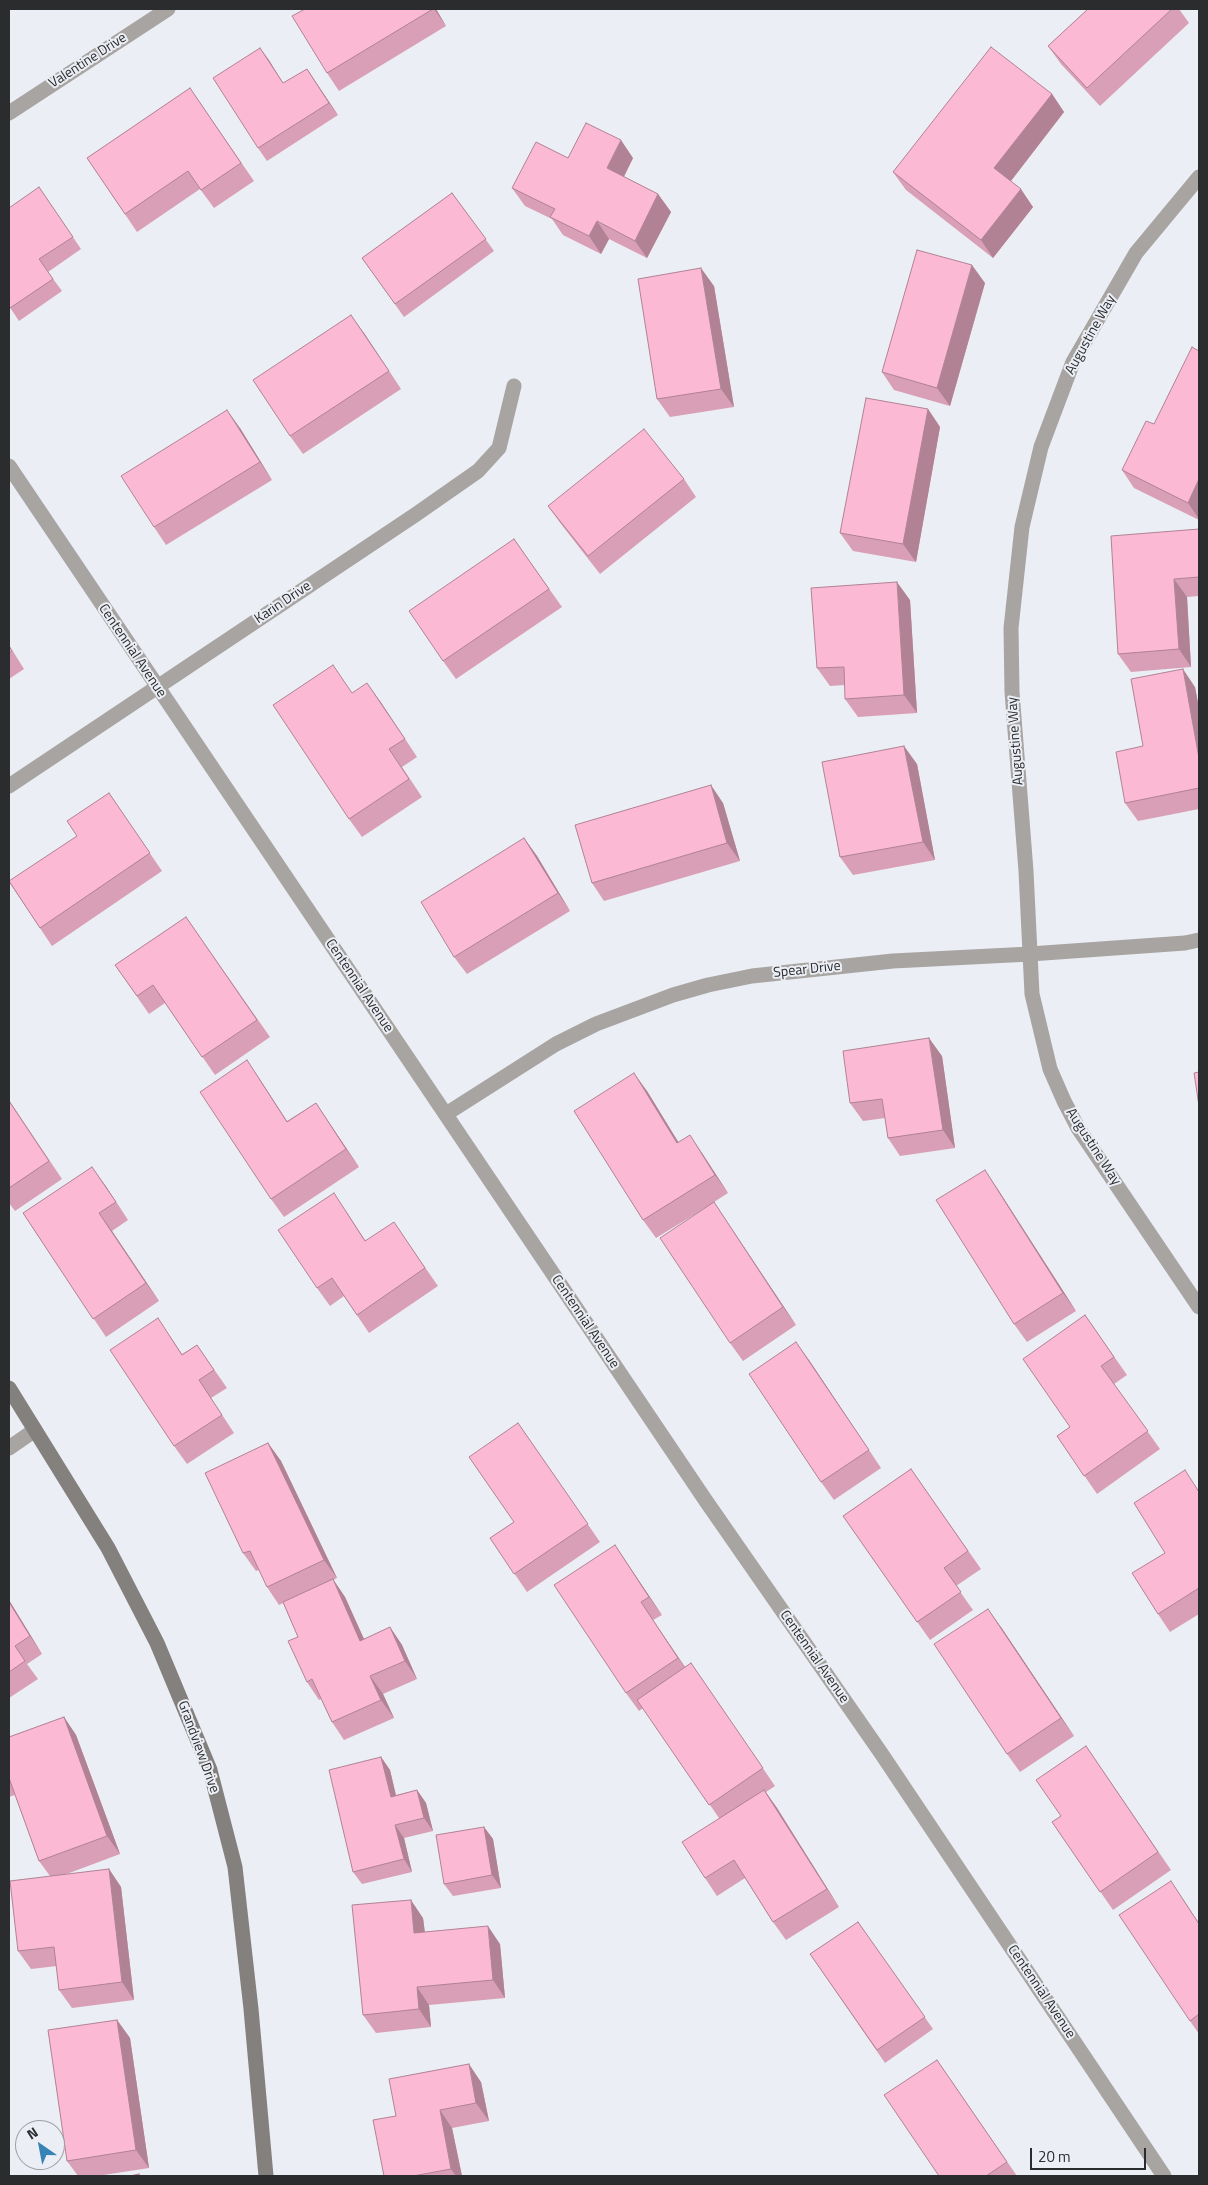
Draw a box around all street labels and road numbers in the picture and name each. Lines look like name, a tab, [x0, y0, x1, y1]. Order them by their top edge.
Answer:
street label: Valentine Drive	[46, 30, 130, 92]
street label: Augustine Way	[1062, 292, 1120, 378]
street label: Karin Drive	[252, 578, 314, 628]
street label: Centennial Avenue	[94, 601, 170, 701]
street label: Augustine Way	[1005, 696, 1027, 786]
street label: Centennial Avenue	[321, 936, 397, 1036]
street label: Spear Drive	[773, 958, 841, 982]
street label: Augustine Way	[1062, 1105, 1124, 1189]
street label: Centennial Avenue	[547, 1272, 623, 1372]
street label: Centennial Avenue	[776, 1607, 852, 1707]
street label: Grandview Drive	[174, 1699, 222, 1795]
street label: Centennial Avenue	[1003, 1942, 1079, 2042]

